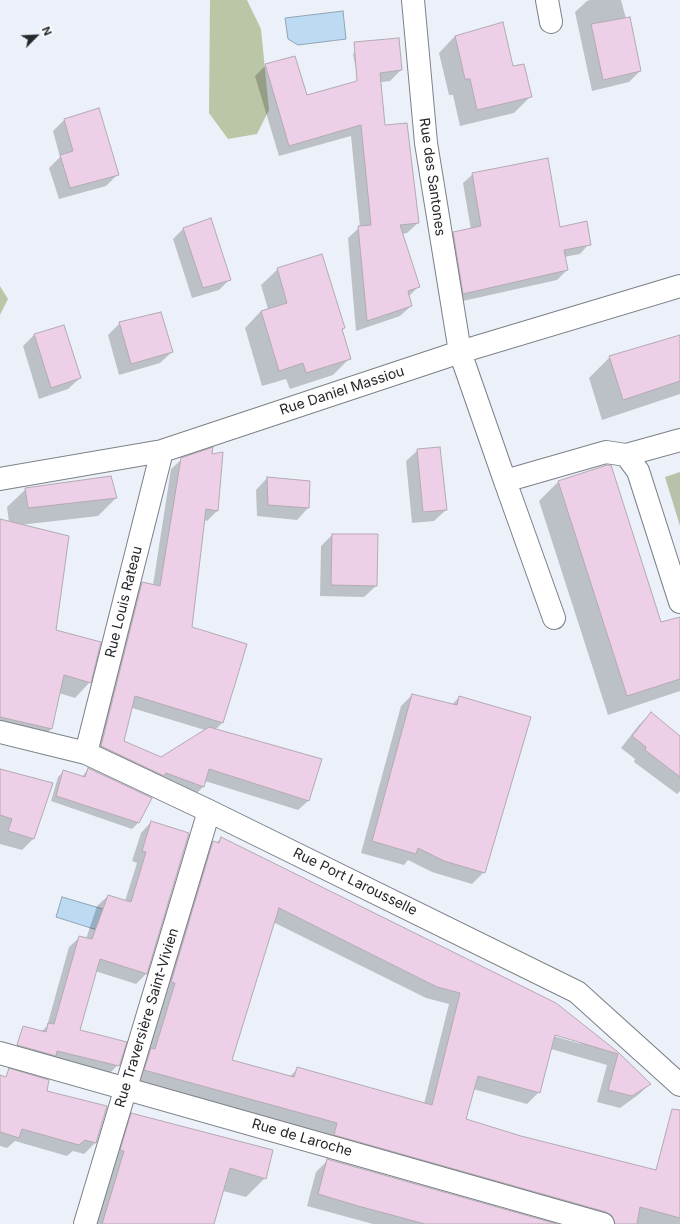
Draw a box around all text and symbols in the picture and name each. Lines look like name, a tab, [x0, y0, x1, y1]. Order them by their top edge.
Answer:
north arrow	[16, 16, 56, 56]
text: N	[39, 24, 55, 38]
street label: Rue des Santones	[415, 117, 449, 237]
street label: Rue Daniel Massiou	[278, 363, 406, 419]
street label: Rue Louis Rateau	[102, 544, 146, 660]
street label: Rue Port Larousselle	[290, 845, 420, 919]
street label: Rue Traversière Saint-Vivien	[112, 926, 182, 1110]
street label: Rue de Laroche	[250, 1116, 354, 1160]

